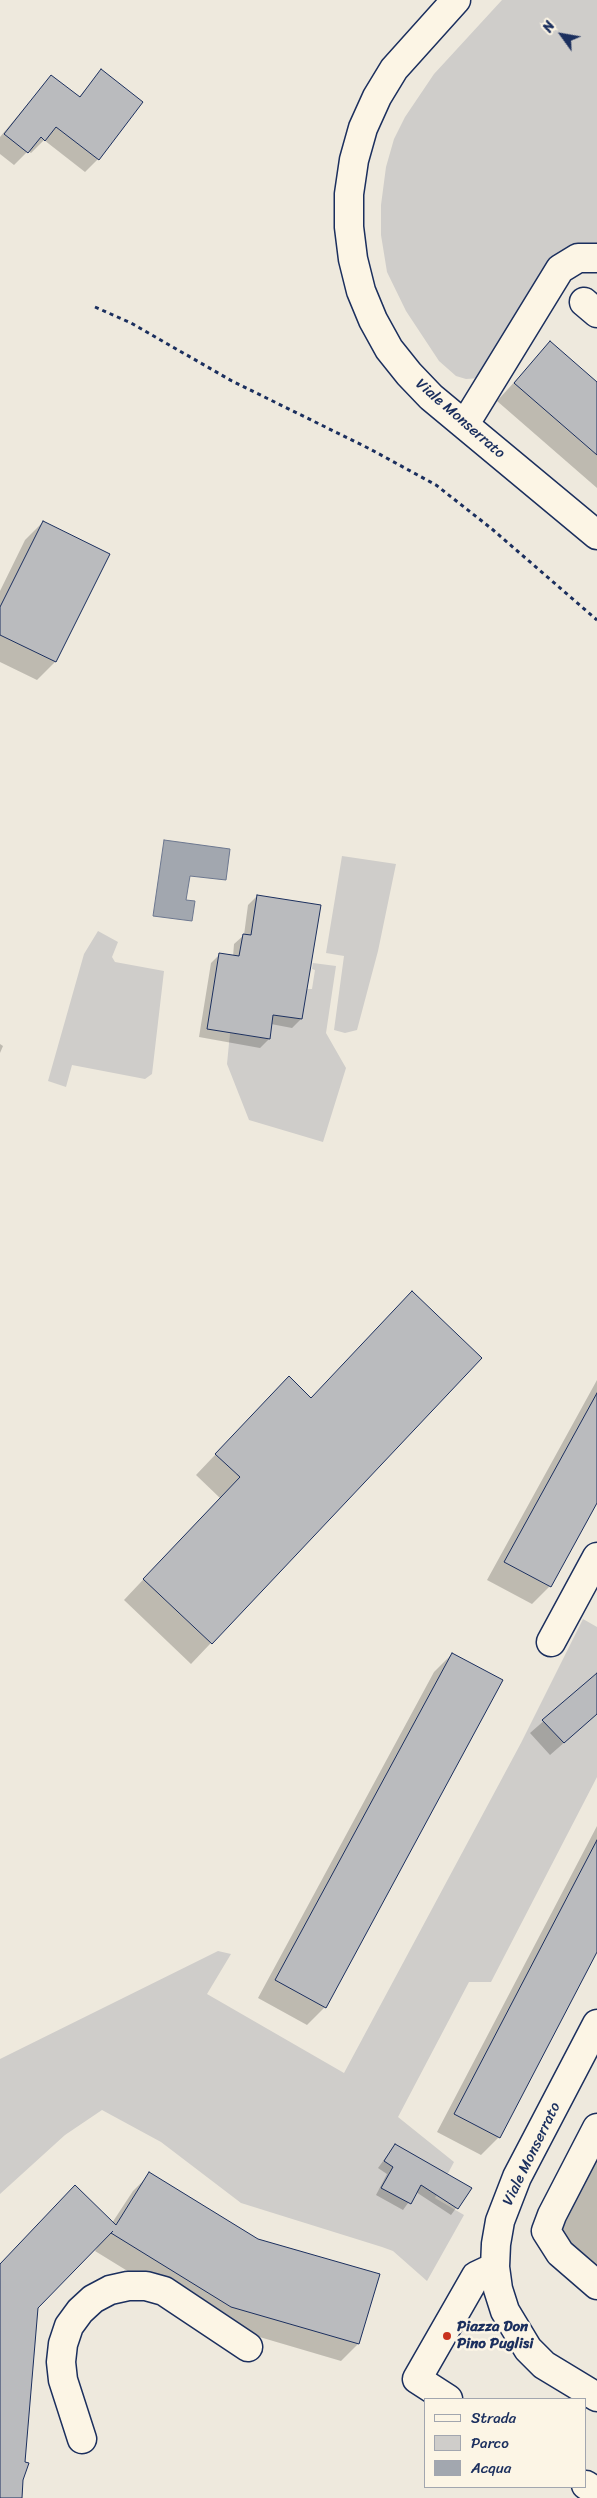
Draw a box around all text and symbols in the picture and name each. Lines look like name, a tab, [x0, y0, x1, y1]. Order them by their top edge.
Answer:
north arrow	[537, 10, 587, 60]
text: N	[536, 16, 562, 38]
street label: Viale Monserrato	[412, 375, 508, 463]
street label: Viale Monserrato	[499, 2099, 565, 2209]
place label: Piazza Don Pino Puglisi	[457, 2318, 533, 2353]
marker: Piazza Don Pino Puglisi	[441, 2330, 453, 2342]
legend	[424, 2398, 587, 2488]
text: Strada	[471, 2405, 516, 2431]
text: Parco	[471, 2430, 509, 2456]
text: Acqua	[471, 2455, 511, 2481]

